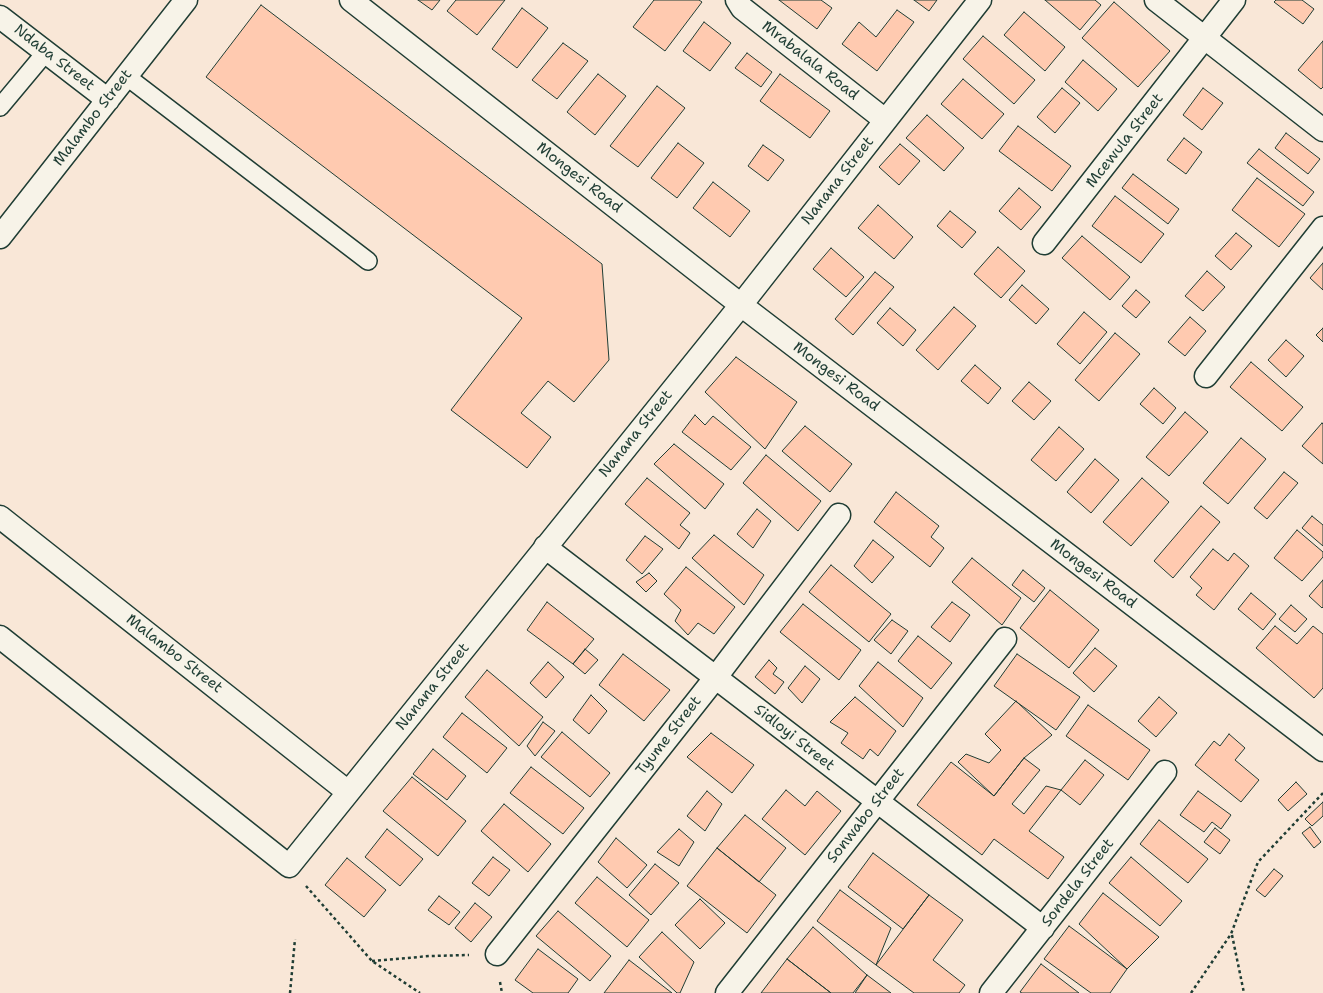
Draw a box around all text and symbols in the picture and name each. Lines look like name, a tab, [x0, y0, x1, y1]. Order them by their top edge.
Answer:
street label: Mrabalala Road	[758, 18, 862, 104]
street label: Ndaba Street	[10, 21, 98, 95]
street label: Malambo Street	[50, 66, 136, 170]
street label: Mcewula Street	[1083, 90, 1167, 192]
street label: Nanana Street	[798, 133, 878, 229]
street label: Mongesi Road	[533, 139, 625, 217]
street label: Mongesi Road	[789, 339, 883, 415]
street label: Nanana Street	[595, 387, 677, 481]
street label: Mongesi Road	[1046, 536, 1140, 612]
street label: Malambo Street	[122, 611, 226, 697]
street label: Nanana Street	[392, 640, 474, 734]
street label: Tyume Street	[633, 693, 705, 779]
street label: Sidloyi Street	[750, 701, 838, 775]
street label: Sonwabo Street	[823, 765, 909, 867]
street label: Sondela Street	[1038, 835, 1118, 931]

